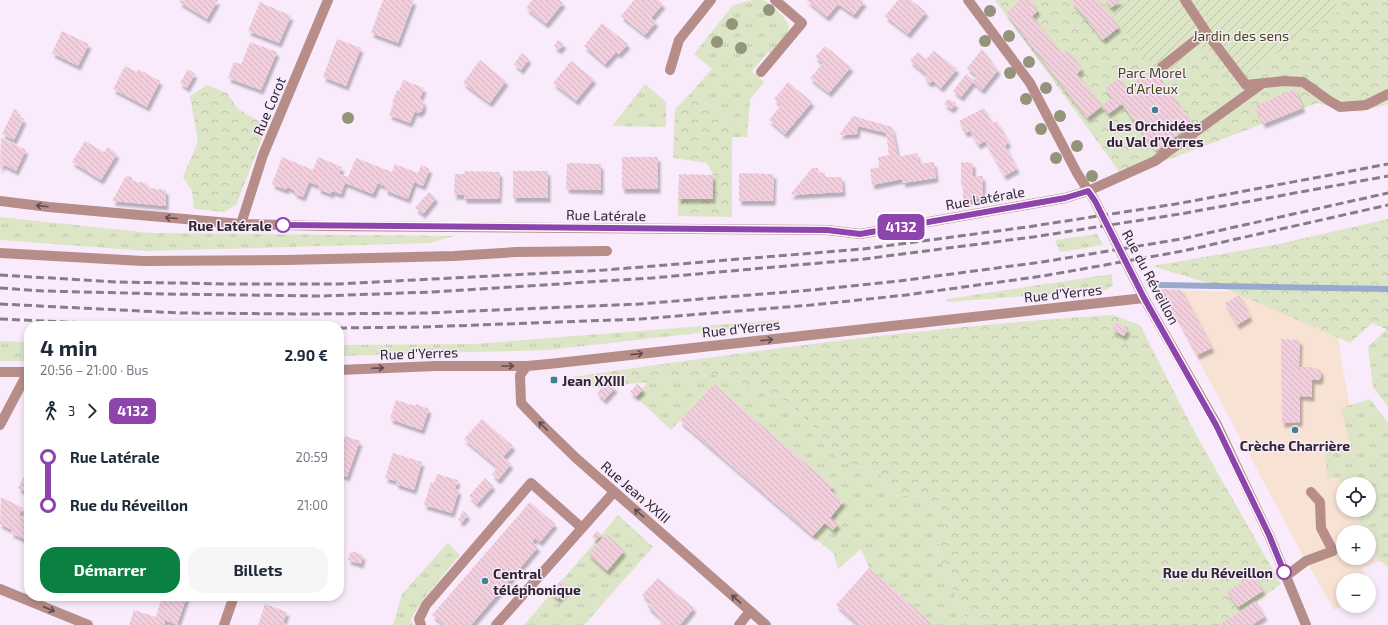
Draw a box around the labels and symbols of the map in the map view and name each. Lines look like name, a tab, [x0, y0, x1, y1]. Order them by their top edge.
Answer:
park label: Jardin des sens	[1193, 27, 1289, 44]
park label: Parc Morel d’Arleux	[1118, 64, 1187, 97]
street label: Rue Corot	[249, 74, 289, 138]
marker: Les Orchidées du Val d'Yerres	[1150, 105, 1160, 115]
place label: Les Orchidées du Val d'Yerres	[1106, 117, 1204, 150]
street label: Rue Latérale	[944, 183, 1026, 213]
one-way arrow	[36, 202, 49, 210]
street label: Rue Latérale	[566, 206, 646, 224]
one-way arrow	[165, 214, 178, 221]
line badge: 4132	[873, 214, 929, 240]
place label: Rue Latérale	[188, 217, 272, 234]
marker: Rue Latérale	[275, 217, 291, 233]
street label: Rue du Réveillon	[1119, 227, 1183, 327]
street label: Rue d'Yerres	[1023, 280, 1103, 306]
street label: Rue d'Yerres	[701, 315, 781, 341]
one-way arrow	[760, 336, 773, 343]
street label: Rue d'Yerres	[379, 343, 459, 363]
one-way arrow	[630, 350, 643, 358]
one-way arrow	[501, 362, 514, 370]
one-way arrow	[371, 365, 384, 372]
place label: Jean XXIII	[562, 372, 625, 389]
marker: Jean XXIII	[549, 375, 559, 385]
one-way arrow	[538, 421, 548, 431]
marker: Crèche Charrière	[1290, 425, 1300, 435]
place label: Crèche Charrière	[1240, 437, 1350, 454]
street label: Rue Jean XXIII	[598, 457, 674, 527]
one-way arrow	[633, 509, 644, 518]
place label: Rue du Réveillon	[1163, 564, 1273, 581]
marker: Rue du Réveillon	[1276, 564, 1292, 580]
place label: Central téléphonique	[493, 565, 581, 598]
marker: Central téléphonique	[480, 576, 490, 586]
one-way arrow	[731, 595, 742, 604]
one-way arrow	[43, 605, 55, 613]

